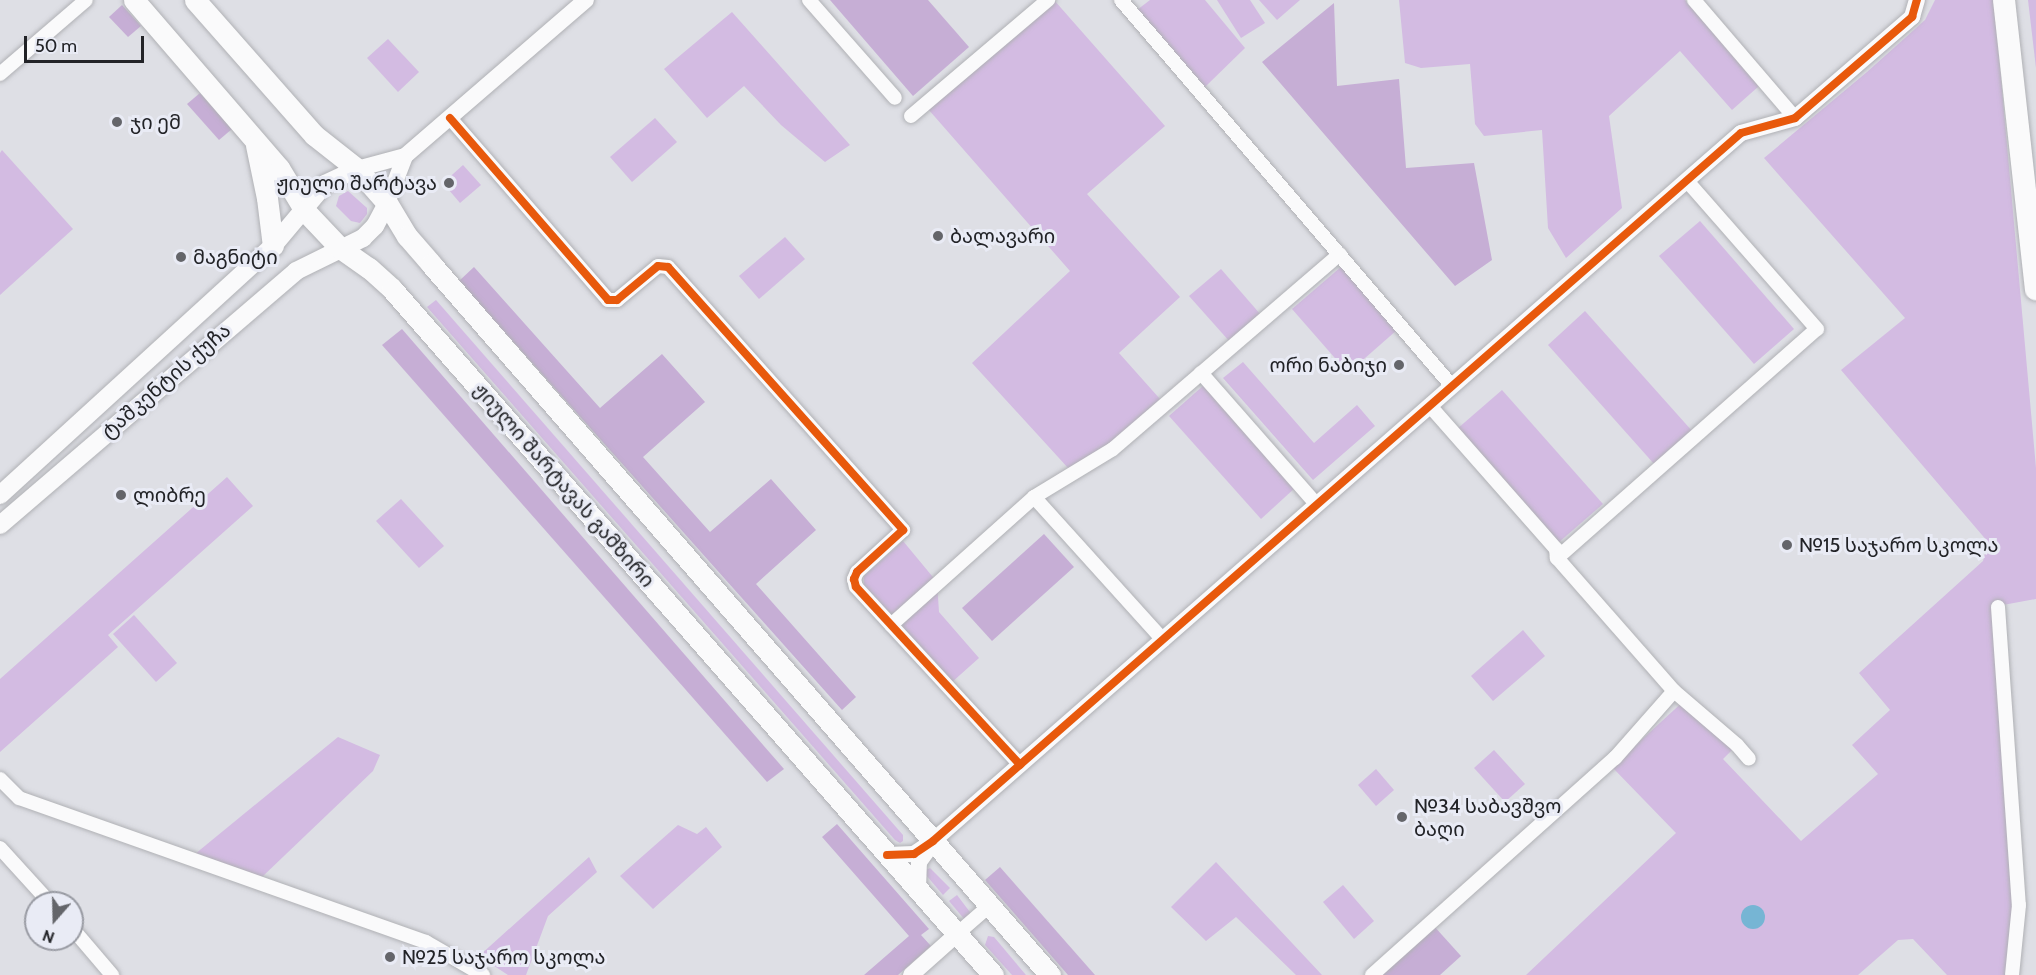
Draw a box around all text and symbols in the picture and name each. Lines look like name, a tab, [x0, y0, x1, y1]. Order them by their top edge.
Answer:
scale bar	[27, 24, 147, 62]
text: 50 m	[35, 35, 77, 57]
place label: ჯი ემ	[130, 110, 181, 134]
marker: ჯი ემ	[108, 113, 126, 131]
place label: ჟიული შარტავა	[276, 171, 437, 195]
marker: ჟიული შარტავა	[442, 176, 456, 190]
place label: ბალავარი	[950, 224, 1055, 248]
marker: ბალავარი	[931, 229, 945, 243]
place label: მაგნიტი	[193, 245, 278, 269]
marker: მაგნიტი	[174, 250, 188, 264]
street label: ტაშკენტის ქუჩა	[96, 318, 236, 444]
place label: ორი ნაბიჯი	[1270, 353, 1387, 377]
marker: ორი ნაბიჯი	[1392, 358, 1406, 372]
street label: ჟიული შარტავას გამზირი	[469, 378, 659, 592]
place label: ლიბრე	[133, 483, 206, 507]
marker: ლიბრე	[114, 488, 128, 502]
place label: №15 საჯარო სკოლა	[1799, 533, 1998, 557]
marker: №15 საჯარო სკოლა	[1780, 538, 1794, 552]
place label: №34 საბავშვო ბაღი	[1414, 794, 1561, 841]
marker: №34 საბავშვო ბაღი	[1395, 810, 1409, 824]
north arrow	[24, 891, 84, 951]
text: N	[40, 926, 57, 947]
place label: №25 საჯარო სკოლა	[402, 945, 605, 969]
marker: №25 საჯარო სკოლა	[383, 950, 397, 964]

